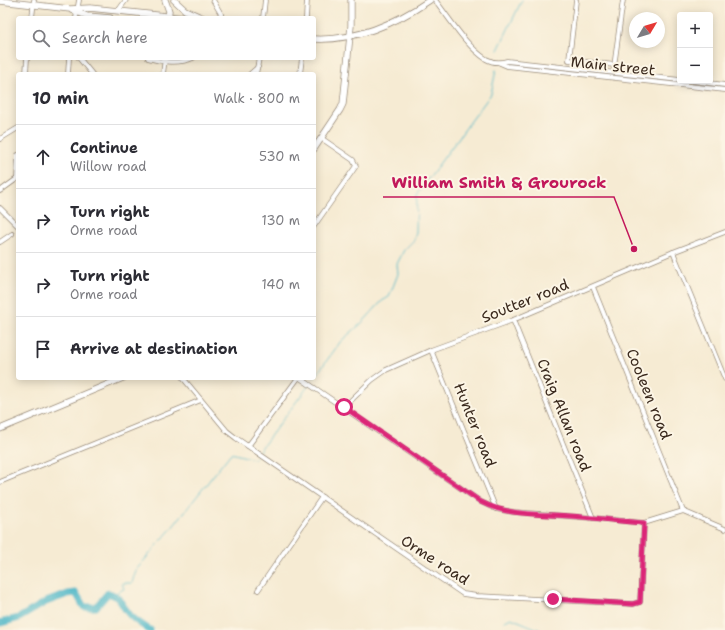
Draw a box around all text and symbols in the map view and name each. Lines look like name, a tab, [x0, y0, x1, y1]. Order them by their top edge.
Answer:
north arrow	[629, 12, 665, 48]
map controls	[677, 12, 713, 84]
button: +	[677, 12, 713, 48]
search box	[16, 16, 316, 60]
icon: search	[30, 27, 52, 49]
text: Search here	[62, 28, 148, 48]
button: −	[677, 48, 713, 84]
street label: Main street	[570, 52, 656, 80]
text: 10 min	[32, 87, 89, 109]
text: Walk · 800 m	[213, 90, 300, 107]
text: Continue	[70, 138, 138, 158]
icon: ahead	[32, 146, 54, 168]
text: 530 m	[259, 148, 300, 165]
text: Willow road	[70, 158, 147, 175]
callout: William Smith & Grourock	[383, 169, 614, 197]
text: William Smith & Grourock	[392, 172, 606, 193]
text: Turn right	[70, 202, 150, 222]
icon: right	[32, 210, 54, 232]
text: 130 m	[262, 212, 300, 229]
text: Orme road	[70, 222, 137, 239]
text: Turn right	[70, 266, 150, 286]
icon: right	[32, 274, 54, 296]
street label: Soutter road	[478, 274, 572, 328]
text: 140 m	[261, 276, 300, 293]
text: Orme road	[70, 286, 137, 303]
icon: arrive	[32, 338, 54, 360]
text: Arrive at destination	[70, 339, 238, 359]
street label: Cooleen road	[622, 346, 677, 443]
street label: Craig Allan road	[532, 356, 596, 475]
street label: Hunter road	[449, 380, 501, 471]
route start	[335, 398, 353, 416]
street label: Orme road	[397, 530, 473, 590]
route end	[544, 590, 562, 608]

